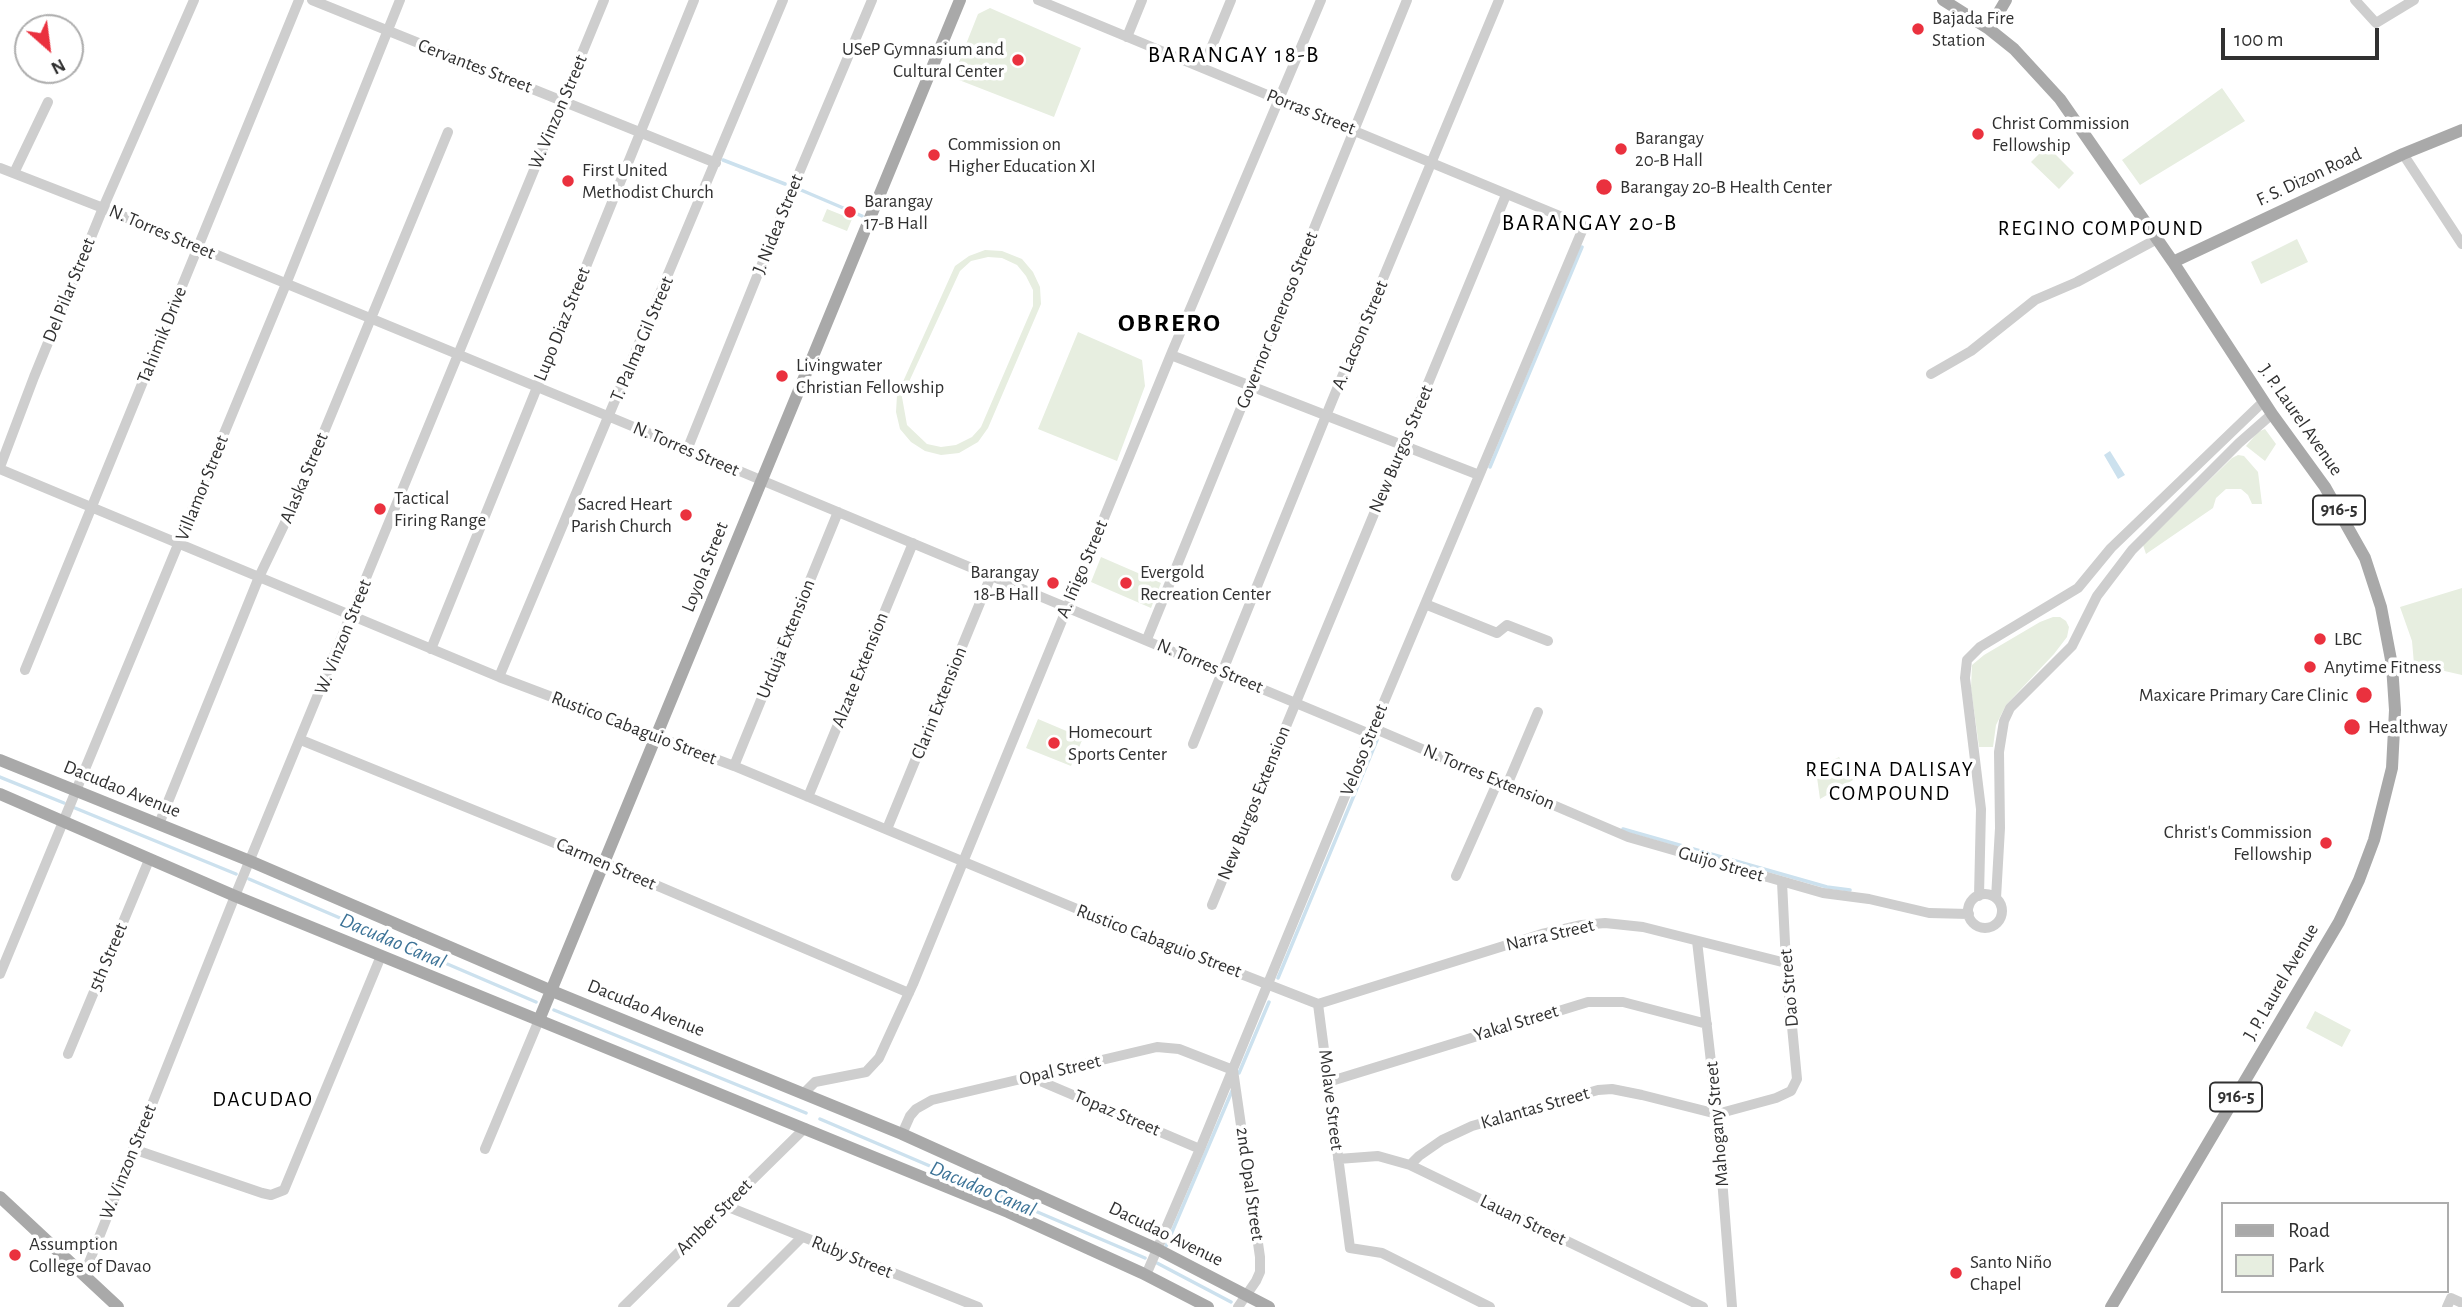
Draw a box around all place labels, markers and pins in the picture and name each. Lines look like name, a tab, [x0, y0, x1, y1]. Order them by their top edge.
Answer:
place label: Bajada Fire Station	[1932, 7, 2014, 51]
marker: Bajada Fire Station	[1910, 21, 1926, 37]
place label: USeP Gymnasium and Cultural Center	[842, 38, 1004, 82]
marker: USeP Gymnasium and Cultural Center	[1010, 52, 1026, 68]
place label: Christ Commission Fellowship	[1992, 112, 2130, 156]
marker: Christ Commission Fellowship	[1970, 126, 1986, 142]
place label: Barangay 20-B Hall	[1635, 127, 1704, 171]
place label: Commission on Higher Education XI	[948, 133, 1096, 177]
marker: Barangay 20-B Hall	[1613, 141, 1629, 157]
marker: Commission on Higher Education XI	[926, 147, 942, 163]
place label: First United Methodist Church	[582, 159, 714, 203]
marker: First United Methodist Church	[560, 173, 576, 189]
place label: Barangay 20-B Health Center	[1620, 176, 1832, 198]
marker: Barangay 20-B Health Center	[1594, 177, 1614, 197]
place label: Barangay 17-B Hall	[864, 190, 933, 234]
marker: Barangay 17-B Hall	[842, 204, 858, 220]
place label: Livingwater Christian Fellowship	[796, 354, 944, 398]
marker: Livingwater Christian Fellowship	[774, 368, 790, 384]
place label: Tactical Firing Range	[394, 487, 486, 531]
place label: Sacred Heart Parish Church	[571, 493, 672, 537]
marker: Tactical Firing Range	[372, 501, 388, 517]
marker: Sacred Heart Parish Church	[678, 507, 694, 523]
place label: Barangay 18-B Hall	[970, 561, 1039, 605]
place label: Evergold Recreation Center	[1140, 561, 1271, 605]
marker: Barangay 18-B Hall	[1045, 575, 1061, 591]
marker: Evergold Recreation Center	[1118, 575, 1134, 591]
place label: LBC	[2334, 628, 2362, 650]
marker: LBC	[2312, 631, 2328, 647]
place label: Anytime Fitness	[2324, 656, 2442, 678]
marker: Anytime Fitness	[2302, 659, 2318, 675]
place label: Maxicare Primary Care Clinic	[2139, 684, 2348, 706]
marker: Maxicare Primary Care Clinic	[2354, 685, 2374, 705]
place label: Healthway	[2368, 716, 2448, 738]
marker: Healthway	[2342, 717, 2362, 737]
place label: Homecourt Sports Center	[1068, 721, 1167, 765]
marker: Homecourt Sports Center	[1046, 735, 1062, 751]
place label: Christ's Commission Fellowship	[2164, 821, 2312, 865]
marker: Christ's Commission Fellowship	[2318, 835, 2334, 851]
place label: Assumption College of Davao	[29, 1233, 151, 1277]
marker: Assumption College of Davao	[7, 1247, 23, 1263]
place label: Santo Niño Chapel	[1970, 1251, 2052, 1295]
marker: Santo Niño Chapel	[1948, 1265, 1964, 1281]

